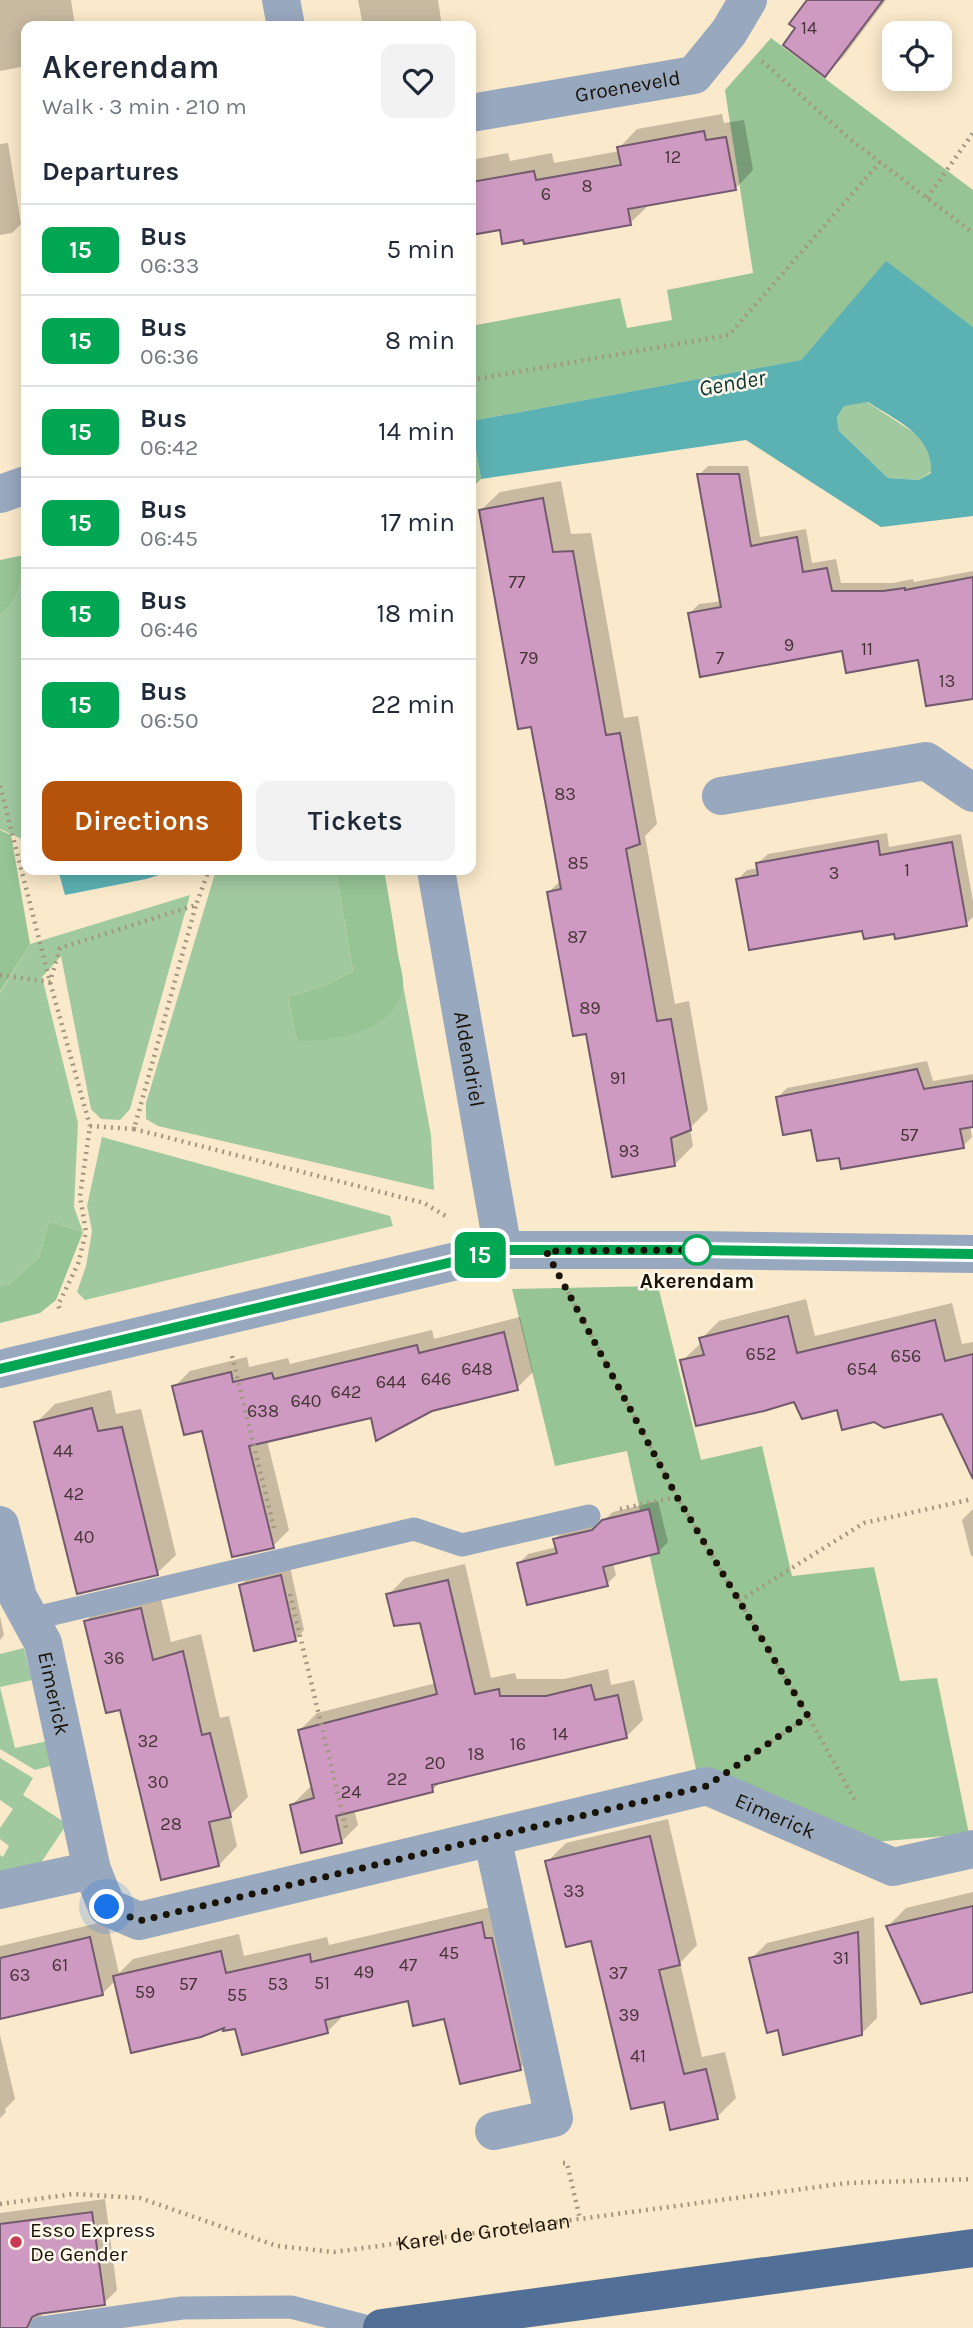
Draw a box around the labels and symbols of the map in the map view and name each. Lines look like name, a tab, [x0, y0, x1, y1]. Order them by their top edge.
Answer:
house number: 14	[801, 17, 817, 39]
street label: Groeneveld	[573, 66, 682, 107]
house number: 12	[665, 146, 681, 168]
house number: 8	[581, 175, 593, 197]
house number: 6	[541, 183, 551, 205]
water label: Gender	[697, 364, 769, 402]
house number: 77	[509, 571, 526, 593]
house number: 9	[784, 634, 794, 656]
house number: 11	[861, 638, 873, 660]
house number: 79	[520, 647, 538, 669]
house number: 7	[716, 647, 725, 669]
house number: 13	[939, 670, 955, 692]
house number: 83	[554, 783, 576, 805]
house number: 85	[567, 852, 589, 874]
house number: 1	[904, 859, 910, 881]
house number: 3	[829, 862, 839, 884]
house number: 87	[567, 926, 587, 948]
house number: 89	[579, 997, 601, 1019]
street label: Aldendriel	[449, 1009, 490, 1109]
house number: 91	[610, 1067, 626, 1089]
house number: 57	[900, 1124, 919, 1146]
house number: 93	[618, 1140, 640, 1162]
line badge: 15	[448, 1232, 512, 1278]
marker: Akerendam	[682, 1235, 712, 1265]
place label: Akerendam	[640, 1269, 754, 1293]
house number: 652	[746, 1343, 776, 1365]
house number: 656	[891, 1345, 921, 1367]
house number: 648	[461, 1358, 493, 1380]
house number: 654	[847, 1358, 877, 1380]
house number: 646	[421, 1368, 451, 1390]
house number: 644	[376, 1371, 406, 1393]
house number: 642	[331, 1381, 361, 1403]
house number: 640	[290, 1390, 322, 1412]
house number: 638	[247, 1400, 279, 1422]
house number: 44	[53, 1440, 73, 1462]
house number: 42	[64, 1483, 84, 1505]
house number: 40	[74, 1526, 94, 1548]
house number: 36	[104, 1647, 124, 1669]
street label: Eimerick	[33, 1649, 75, 1738]
house number: 14	[552, 1723, 568, 1745]
house number: 32	[137, 1730, 159, 1752]
house number: 16	[510, 1733, 526, 1755]
house number: 18	[467, 1743, 485, 1765]
house number: 20	[424, 1752, 446, 1774]
house number: 22	[387, 1768, 407, 1790]
house number: 30	[147, 1771, 169, 1793]
house number: 24	[341, 1781, 361, 1803]
street label: Eimerick	[732, 1788, 819, 1844]
house number: 28	[160, 1813, 182, 1835]
house number: 33	[563, 1880, 585, 1902]
your location	[89, 1889, 124, 1924]
house number: 45	[439, 1942, 459, 1964]
house number: 31	[833, 1947, 849, 1969]
house number: 61	[52, 1954, 68, 1976]
house number: 47	[399, 1954, 418, 1976]
house number: 49	[354, 1961, 374, 1983]
house number: 37	[608, 1962, 628, 1984]
house number: 63	[10, 1964, 30, 1986]
house number: 51	[314, 1972, 330, 1994]
house number: 57	[179, 1973, 198, 1995]
house number: 53	[268, 1973, 288, 1995]
house number: 59	[135, 1981, 155, 2003]
house number: 55	[227, 1984, 247, 2006]
house number: 39	[618, 2004, 640, 2026]
house number: 41	[630, 2045, 646, 2067]
street label: Karel de Grotelaan	[395, 2208, 572, 2255]
place label: Esso Express De Gender	[30, 2218, 156, 2266]
marker: Esso Express De Gender	[8, 2234, 24, 2250]

